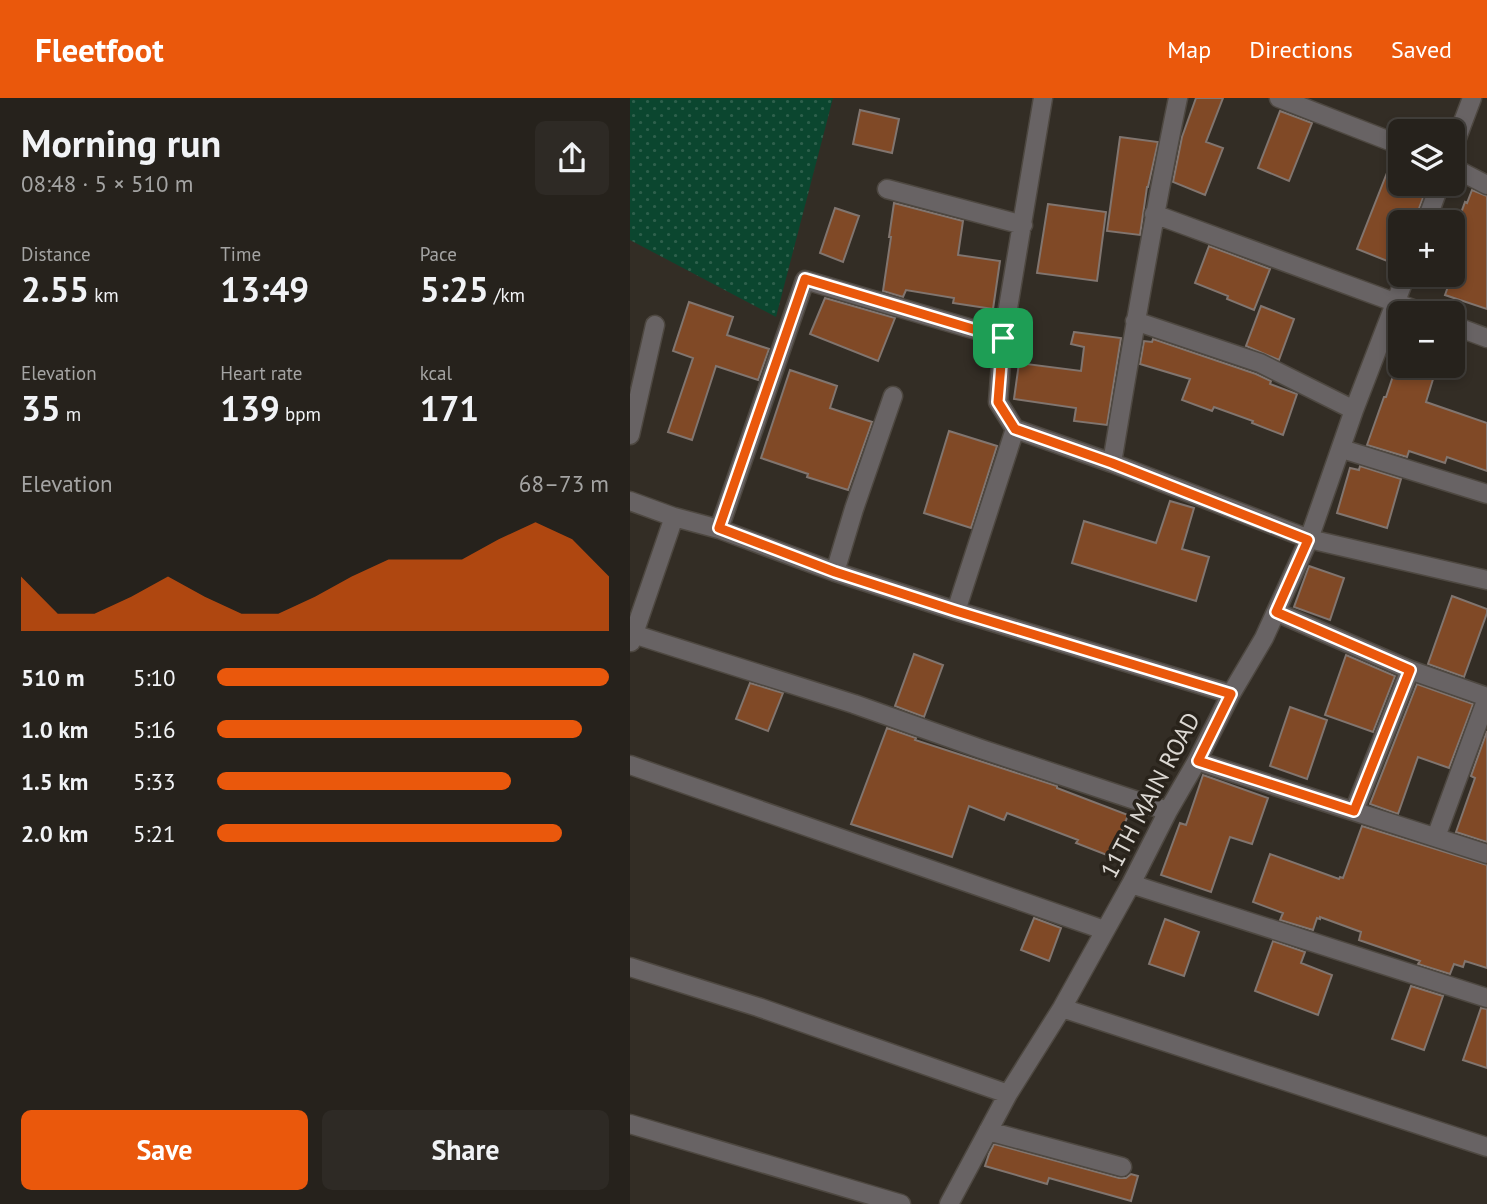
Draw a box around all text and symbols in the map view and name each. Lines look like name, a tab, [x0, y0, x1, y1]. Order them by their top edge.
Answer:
text: Fleetfoot	[35, 28, 164, 71]
text: Map	[1167, 34, 1211, 65]
text: Directions	[1249, 34, 1353, 65]
text: Saved	[1391, 34, 1452, 65]
text: Morning run	[21, 118, 221, 167]
map controls	[1388, 119, 1465, 378]
button: layers	[1388, 119, 1465, 196]
button: share	[535, 121, 609, 195]
text: 08:48 · 5 × 510 m	[21, 169, 193, 198]
button: +	[1388, 210, 1465, 287]
text: Distance	[21, 242, 91, 266]
text: Time	[220, 242, 261, 266]
text: Pace	[420, 242, 457, 266]
text: 2.55	[21, 266, 89, 312]
text: 13:49	[220, 266, 309, 312]
text: 5:25	[420, 266, 489, 312]
text: km	[89, 283, 119, 307]
text: /km	[489, 283, 525, 307]
button: −	[1388, 301, 1465, 378]
pin	[973, 308, 1033, 368]
icon: arrive	[984, 319, 1022, 357]
text: Elevation	[21, 361, 97, 385]
text: Heart rate	[220, 361, 302, 385]
text: kcal	[420, 361, 452, 385]
text: 35	[21, 385, 61, 431]
text: 139	[220, 385, 280, 431]
text: 171	[420, 385, 479, 431]
text: m	[61, 402, 81, 426]
text: bpm	[280, 402, 321, 426]
text: Elevation	[21, 469, 113, 498]
text: 68–73 m	[519, 469, 609, 498]
text: 510 m	[21, 663, 84, 692]
text: 5:10	[133, 663, 176, 692]
street label: 11TH MAIN ROAD	[1093, 707, 1207, 883]
text: 1.0 km	[21, 715, 88, 744]
text: 5:16	[133, 715, 176, 744]
text: 1.5 km	[21, 767, 88, 796]
text: 5:33	[133, 767, 176, 796]
text: 2.0 km	[21, 819, 88, 848]
text: 5:21	[133, 819, 176, 848]
button: Save	[21, 1110, 308, 1190]
button: Share	[322, 1110, 609, 1190]

